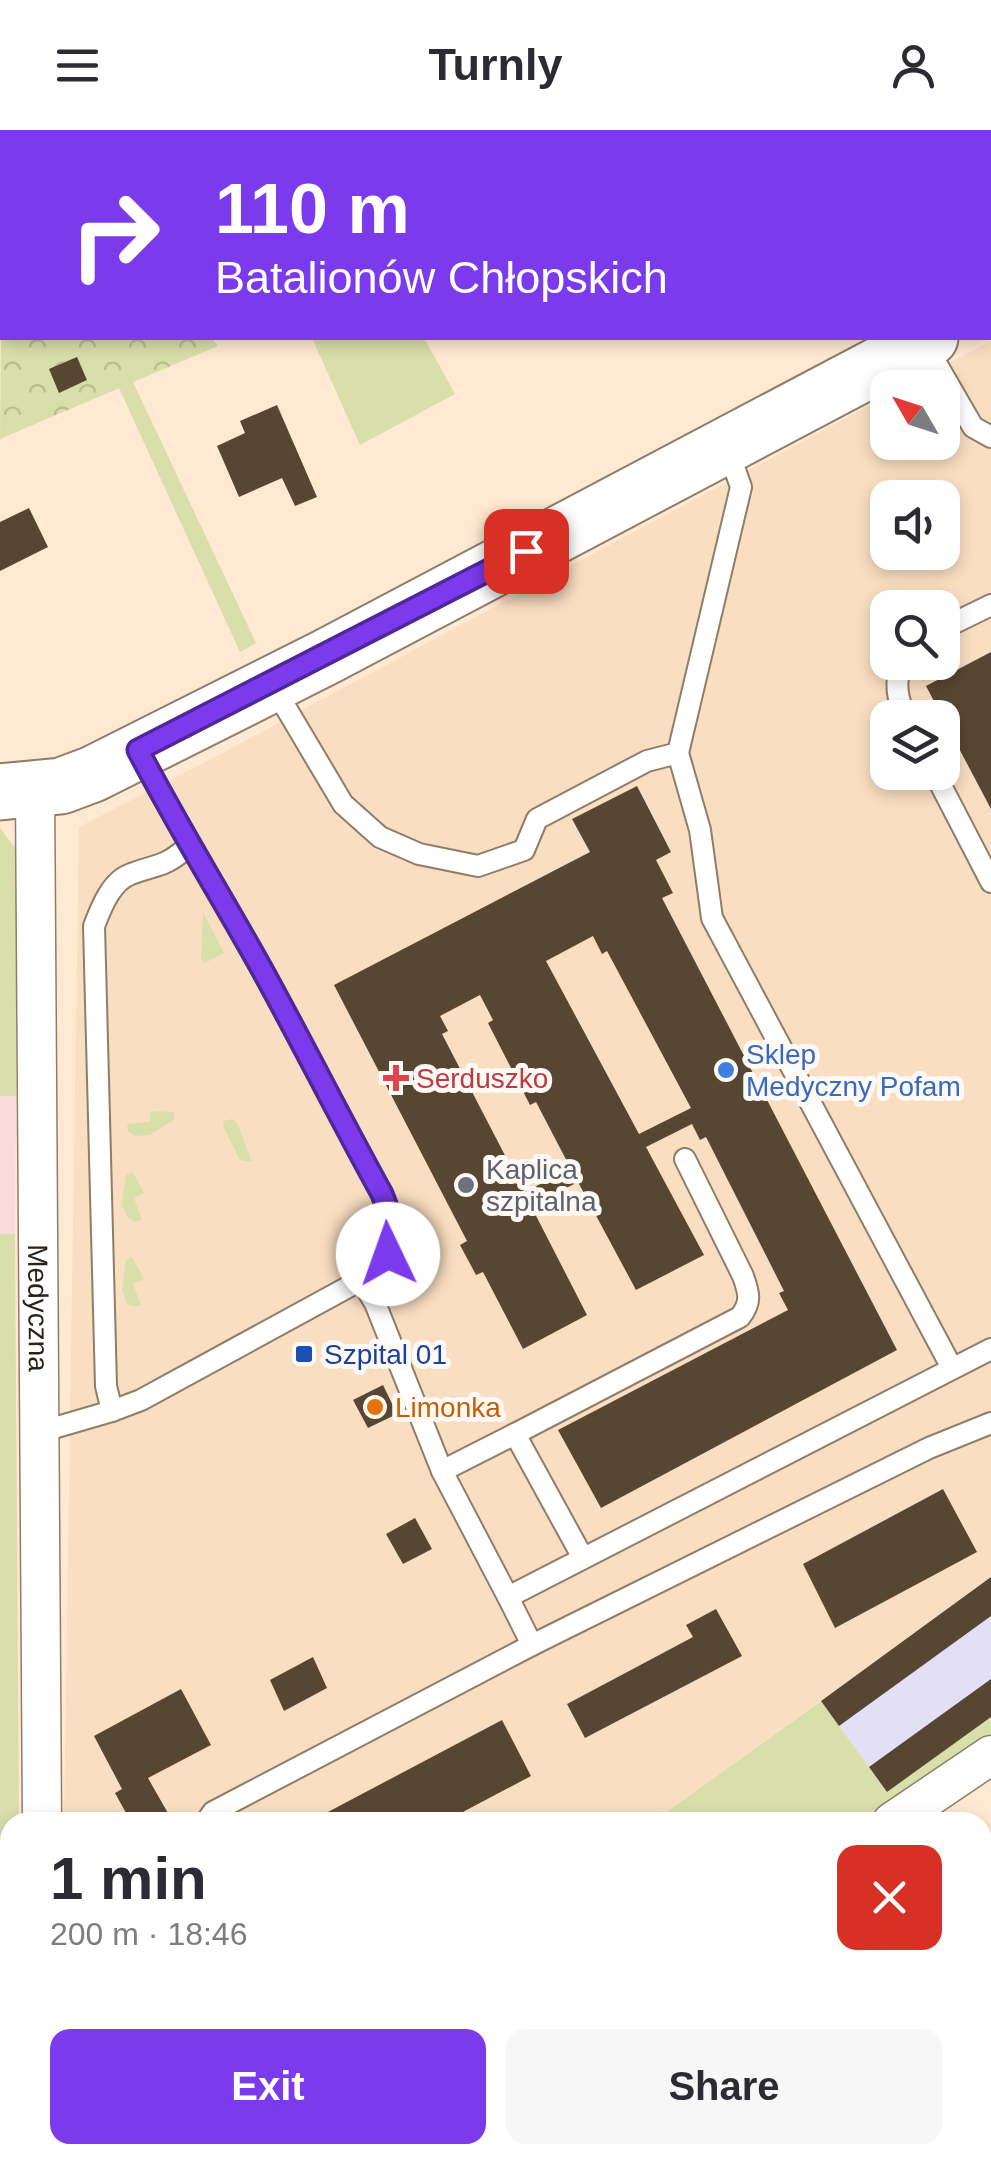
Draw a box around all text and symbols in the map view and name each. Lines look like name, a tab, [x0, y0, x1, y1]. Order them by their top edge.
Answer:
icon: menu	[50, 38, 105, 93]
icon: person	[886, 38, 941, 93]
text: Turnly	[428, 39, 563, 90]
icon: right	[50, 170, 180, 300]
text: 110 m	[215, 170, 410, 248]
text: Batalionów Chłopskich	[215, 252, 668, 303]
north arrow	[870, 370, 960, 460]
map controls	[870, 370, 960, 790]
button: sound	[870, 480, 960, 570]
pin	[484, 509, 569, 594]
icon: arrive	[499, 524, 554, 579]
button: search	[870, 590, 960, 680]
button: layers	[870, 700, 960, 790]
place label: Sklep Medyczny Pofam	[746, 1039, 961, 1102]
marker: Sklep Medyczny Pofam	[715, 1059, 737, 1081]
place label: Serduszko	[416, 1063, 548, 1094]
marker: Serduszko	[385, 1067, 407, 1089]
place label: Kaplica szpitalna	[486, 1154, 597, 1217]
marker: Kaplica szpitalna	[455, 1174, 477, 1196]
position arrow	[336, 1202, 440, 1306]
street label: Medyczna	[22, 1244, 54, 1372]
place label: Szpital 01	[324, 1339, 447, 1370]
marker: Szpital 01	[293, 1343, 315, 1365]
place label: Limonka	[395, 1392, 501, 1423]
marker: Limonka	[364, 1396, 386, 1418]
text: 1 min	[50, 1845, 207, 1912]
button: close	[837, 1845, 942, 1950]
text: 200 m · 18:46	[50, 1916, 247, 1952]
button: Exit	[50, 2029, 486, 2144]
button: Share	[506, 2029, 942, 2144]

